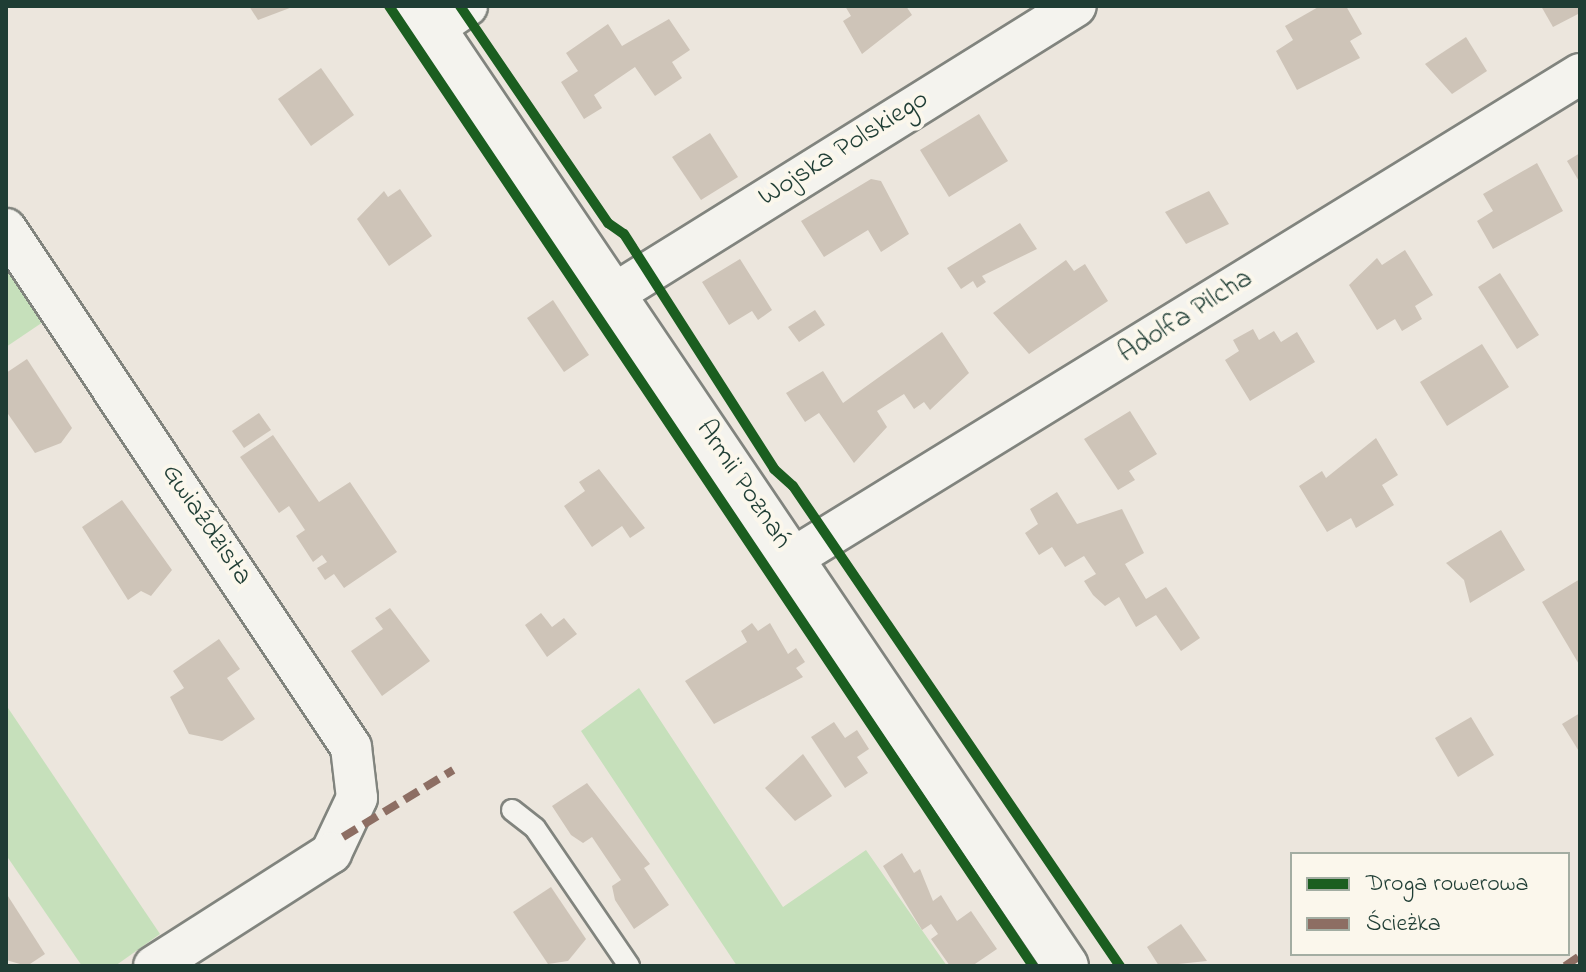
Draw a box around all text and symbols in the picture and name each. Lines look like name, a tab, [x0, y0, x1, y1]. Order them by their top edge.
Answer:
street label: Wojska Polskiego	[753, 83, 935, 215]
street label: Adolfa Pilcha	[1113, 263, 1259, 371]
street label: Armii Poznań	[688, 414, 798, 556]
street label: Gwiaździsta	[153, 458, 259, 592]
legend	[1290, 852, 1570, 956]
text: Droga rowerowa	[1366, 867, 1528, 902]
text: Ścieżka	[1366, 907, 1441, 942]

